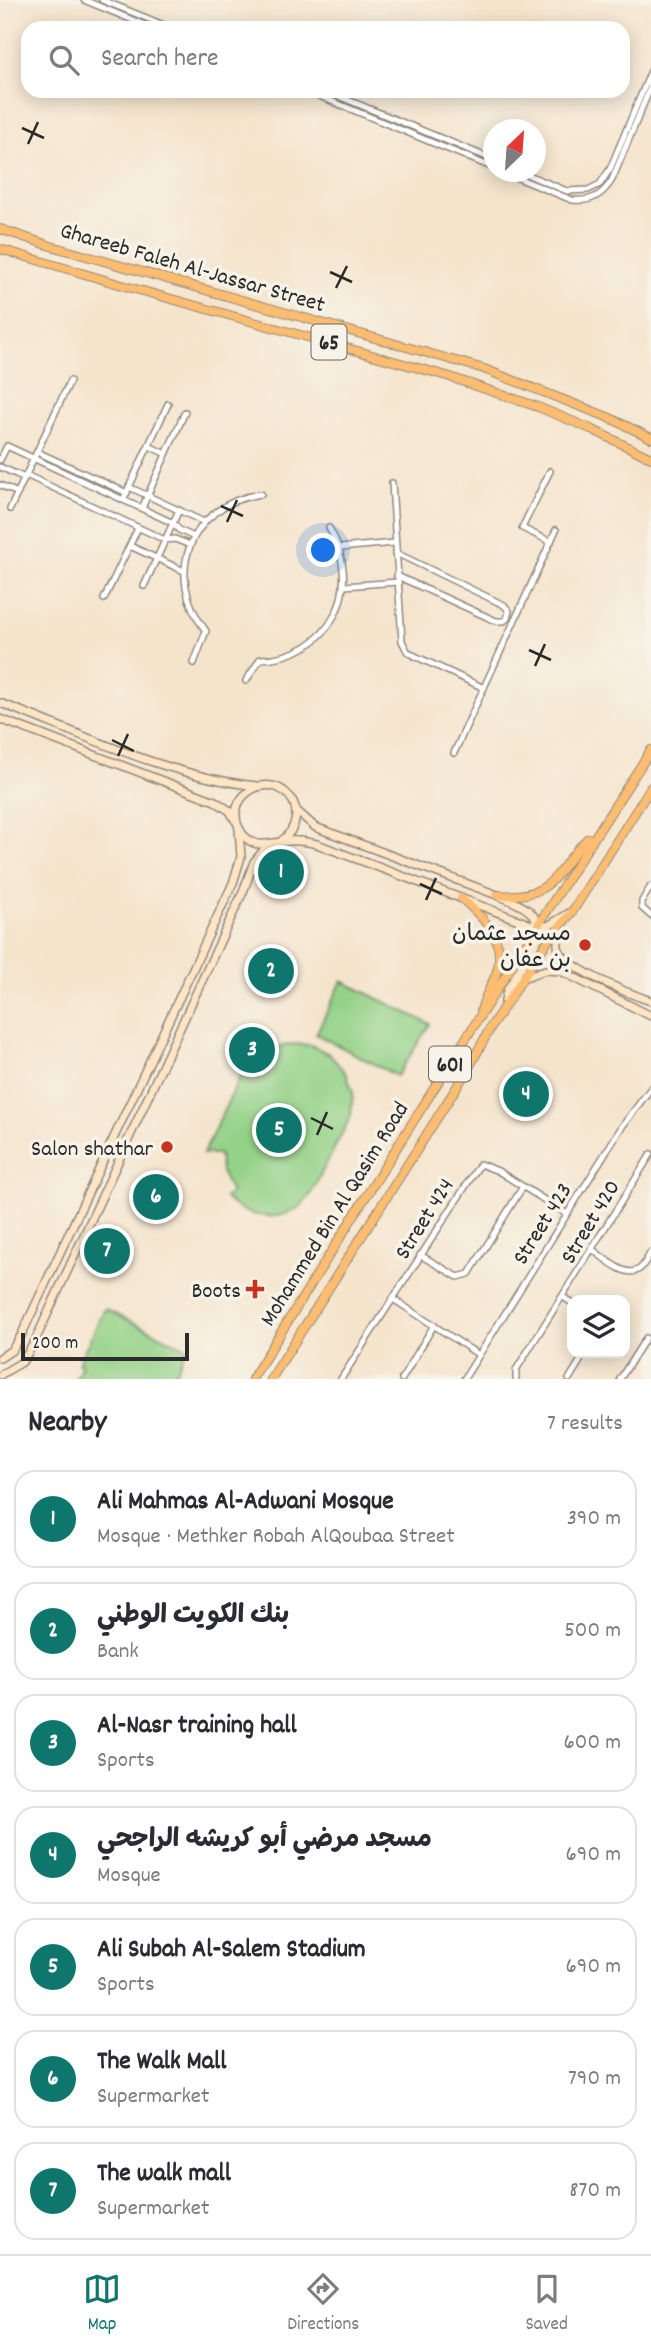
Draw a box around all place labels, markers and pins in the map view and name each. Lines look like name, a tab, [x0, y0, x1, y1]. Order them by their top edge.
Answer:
pin: 1	[258, 846, 304, 898]
place label: مسجد عثمان بن عفان	[452, 919, 571, 978]
marker: مسجد عثمان بن عفان	[577, 937, 593, 953]
pin: 2	[248, 945, 294, 997]
pin: 3	[229, 1024, 275, 1076]
pin: 4	[503, 1068, 549, 1120]
pin: 5	[256, 1104, 302, 1156]
place label: Salon shathar	[31, 1134, 153, 1167]
marker: Salon shathar	[159, 1139, 175, 1155]
pin: 6	[133, 1171, 179, 1223]
pin: 7	[84, 1225, 130, 1277]
place label: Boots	[191, 1276, 241, 1309]
marker: Boots	[247, 1281, 263, 1297]

